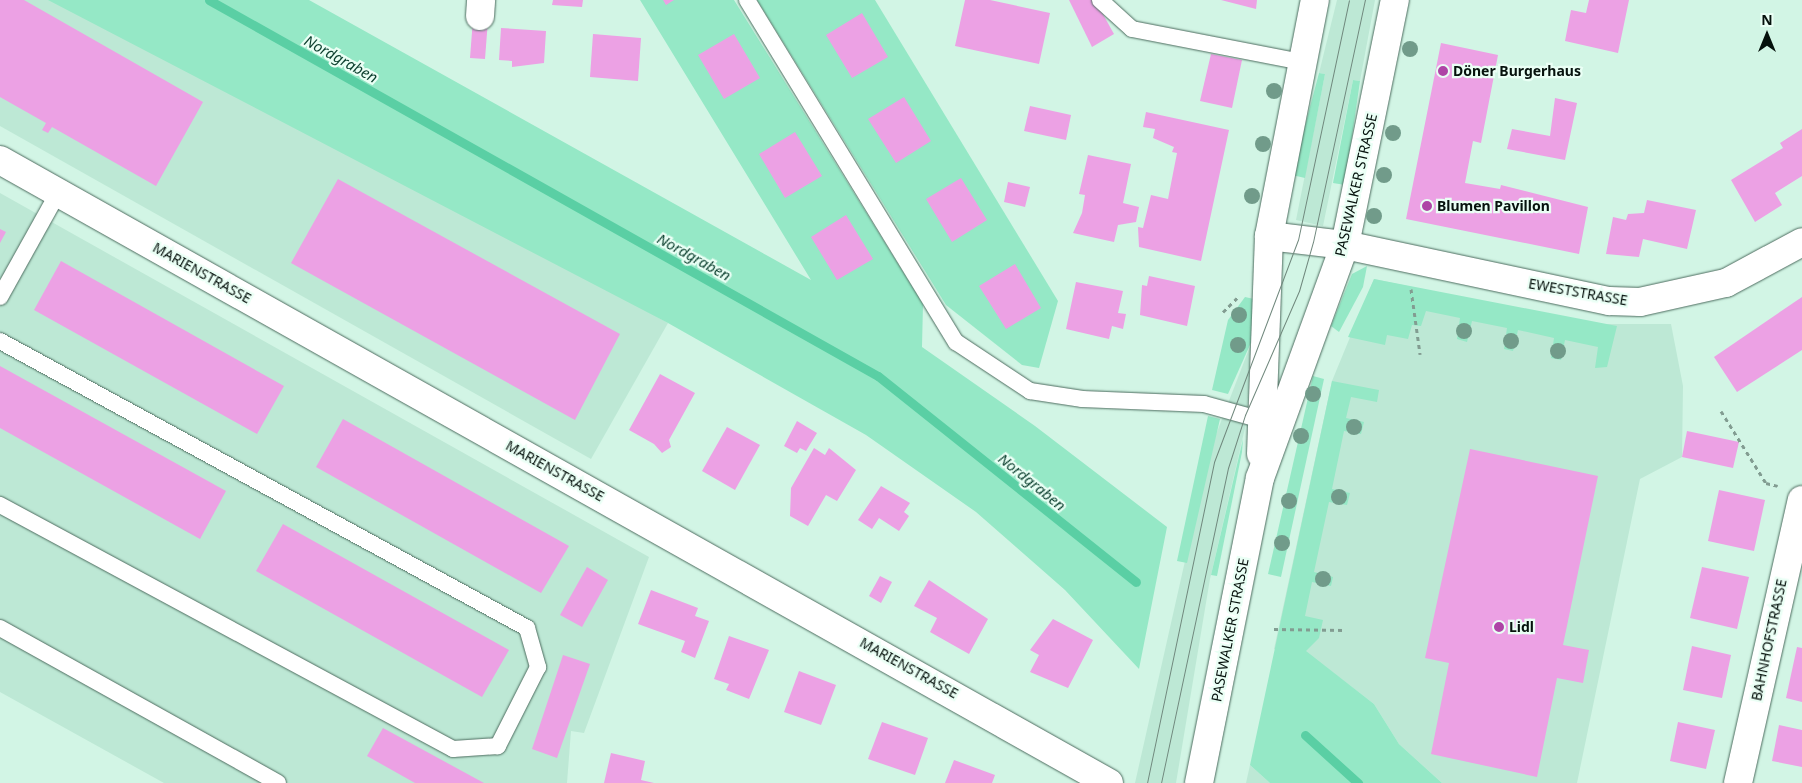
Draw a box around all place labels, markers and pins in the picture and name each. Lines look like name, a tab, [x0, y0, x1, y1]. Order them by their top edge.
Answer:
place label: Döner Burgerhaus	[1453, 63, 1581, 79]
marker: Döner Burgerhaus	[1437, 65, 1449, 77]
place label: Blumen Pavillon	[1437, 198, 1550, 214]
marker: Blumen Pavillon	[1421, 200, 1433, 212]
place label: Lidl	[1509, 619, 1534, 635]
marker: Lidl	[1493, 621, 1505, 633]

